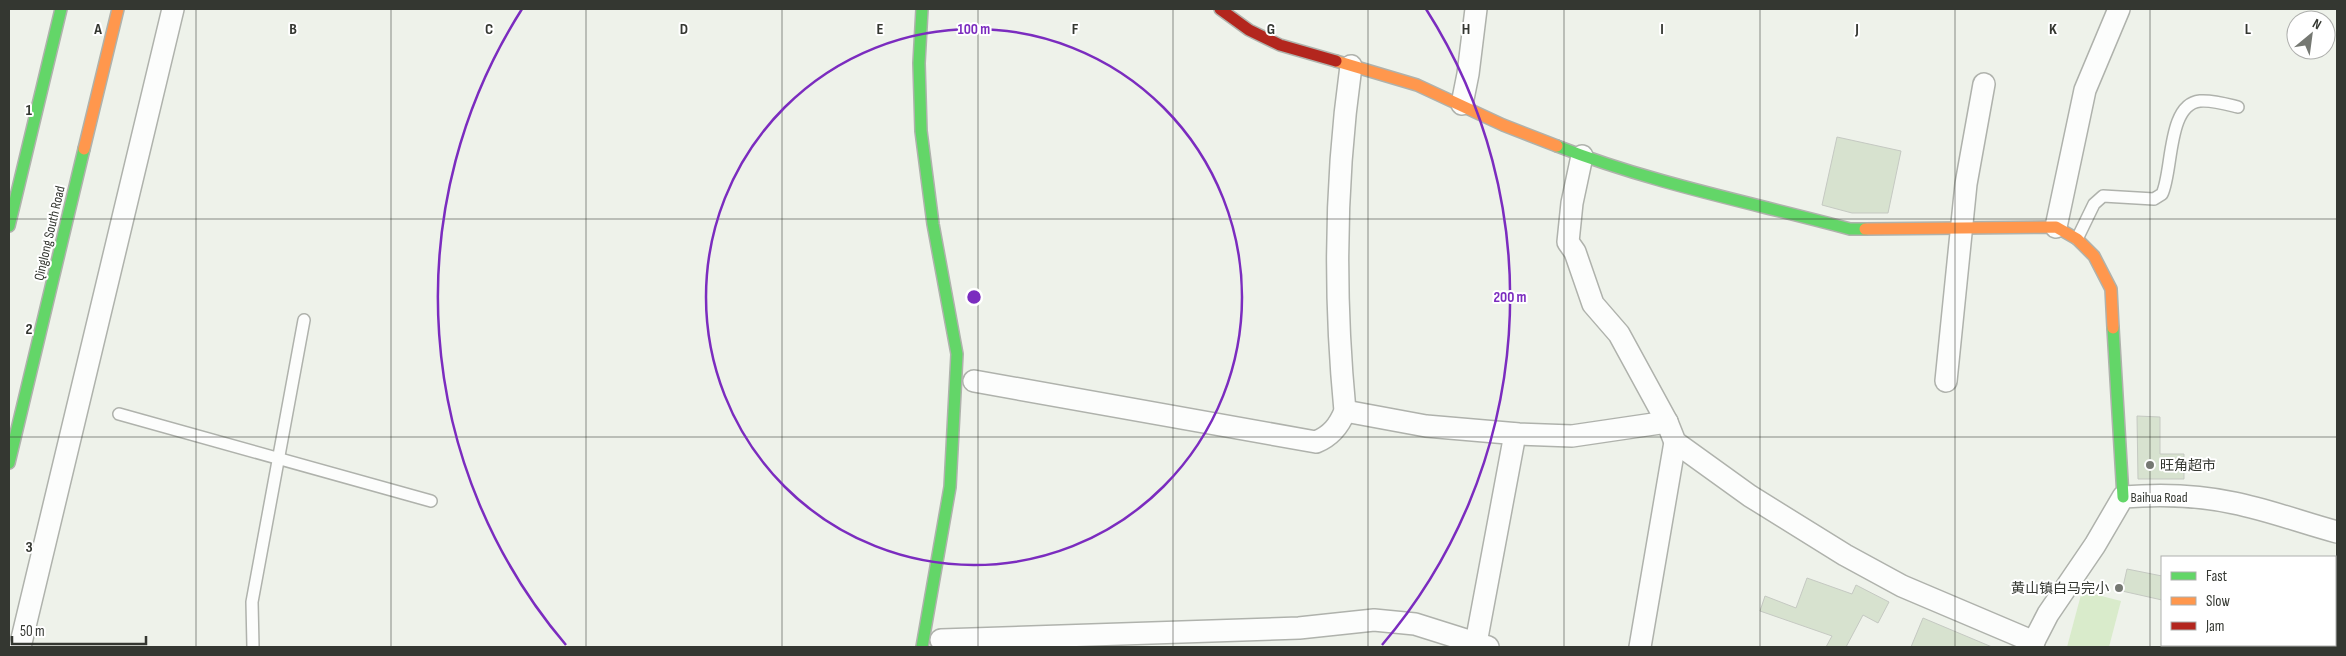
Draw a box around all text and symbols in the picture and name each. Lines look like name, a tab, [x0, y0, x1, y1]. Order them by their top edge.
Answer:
north arrow	[2286, 10, 2336, 60]
text: N	[2310, 15, 2324, 33]
text: A	[93, 20, 102, 39]
text: B	[289, 20, 297, 39]
text: C	[485, 20, 493, 39]
text: D	[680, 20, 688, 39]
text: E	[877, 20, 884, 39]
text: 100 m	[958, 20, 990, 39]
text: F	[1072, 20, 1079, 39]
text: G	[1267, 20, 1275, 39]
text: H	[1462, 20, 1470, 39]
text: I	[1660, 20, 1664, 39]
text: J	[1854, 20, 1859, 39]
text: K	[2049, 20, 2057, 39]
text: L	[2245, 20, 2252, 39]
text: 1	[26, 101, 33, 120]
street label: Qinglong South Road	[30, 184, 69, 282]
centre of rings	[965, 288, 983, 306]
text: 200 m	[1493, 288, 1527, 307]
text: 2	[25, 320, 33, 339]
place label: 旺角超市	[2160, 457, 2216, 474]
marker: 旺角超市	[2144, 459, 2156, 471]
street label: Baihua Road	[2130, 489, 2188, 506]
text: 3	[25, 538, 33, 557]
legend	[2161, 556, 2336, 646]
text: Fast	[2206, 567, 2228, 586]
place label: 黄山镇白马完小	[2011, 580, 2109, 597]
marker: 黄山镇白马完小	[2113, 582, 2125, 594]
text: Slow	[2206, 592, 2230, 611]
scale bar	[12, 614, 146, 646]
text: Jam	[2205, 617, 2224, 636]
text: 50 m	[20, 622, 45, 641]

